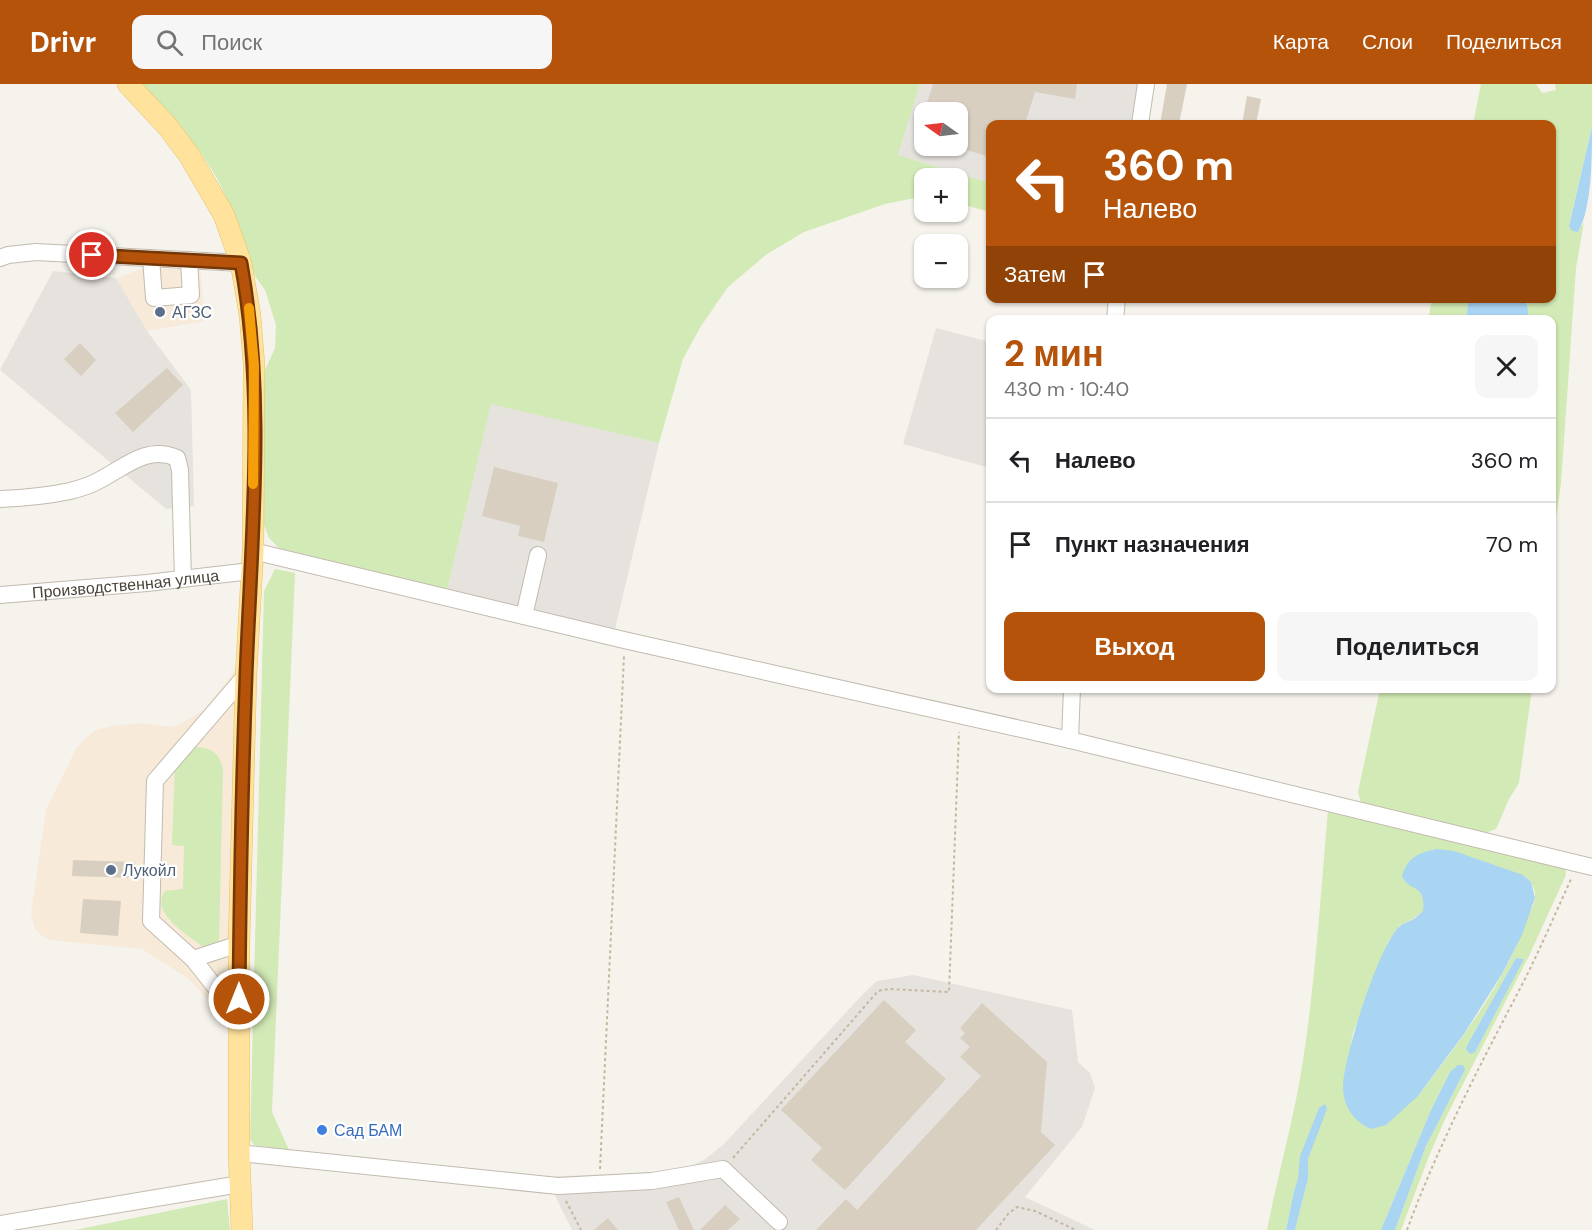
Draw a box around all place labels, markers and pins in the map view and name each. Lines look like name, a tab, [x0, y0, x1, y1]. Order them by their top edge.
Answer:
pin	[66, 229, 117, 280]
place label: АГЗС	[172, 302, 212, 323]
marker: АГЗС	[153, 305, 167, 319]
place label: Лукойл	[123, 860, 176, 881]
marker: Лукойл	[104, 863, 118, 877]
place label: Сад БАМ	[334, 1120, 402, 1141]
marker: Сад БАМ	[315, 1123, 329, 1137]

